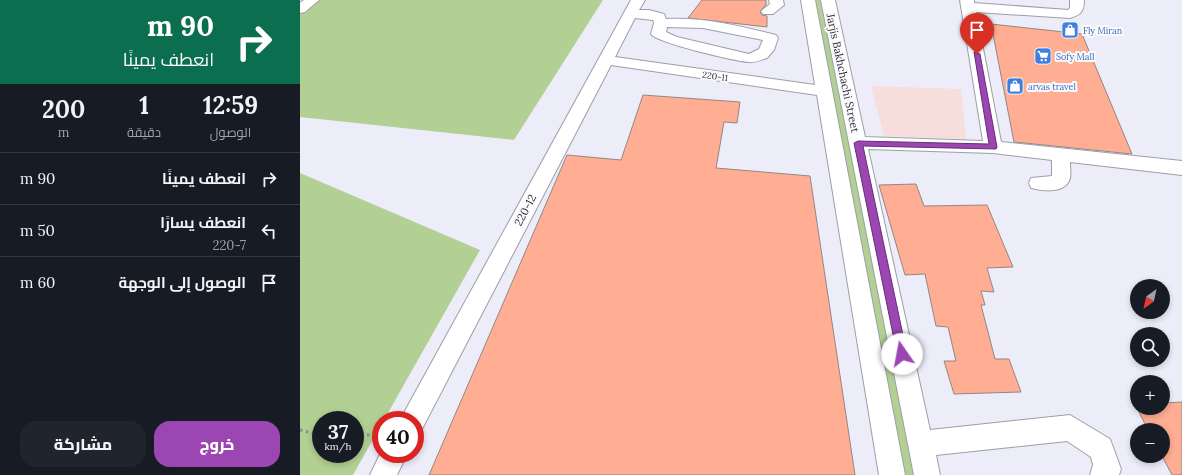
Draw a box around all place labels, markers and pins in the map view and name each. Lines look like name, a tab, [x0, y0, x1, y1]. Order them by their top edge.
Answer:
pin	[960, 13, 994, 54]
shop icon: Fly Miran	[1060, 20, 1080, 40]
place label: Fly Miran	[1083, 25, 1123, 36]
supermarket icon: Sofy Mall	[1033, 46, 1053, 66]
place label: Sofy Mall	[1056, 51, 1095, 62]
shop icon: arvas travel	[1005, 76, 1025, 96]
place label: arvas travel	[1028, 81, 1076, 92]

